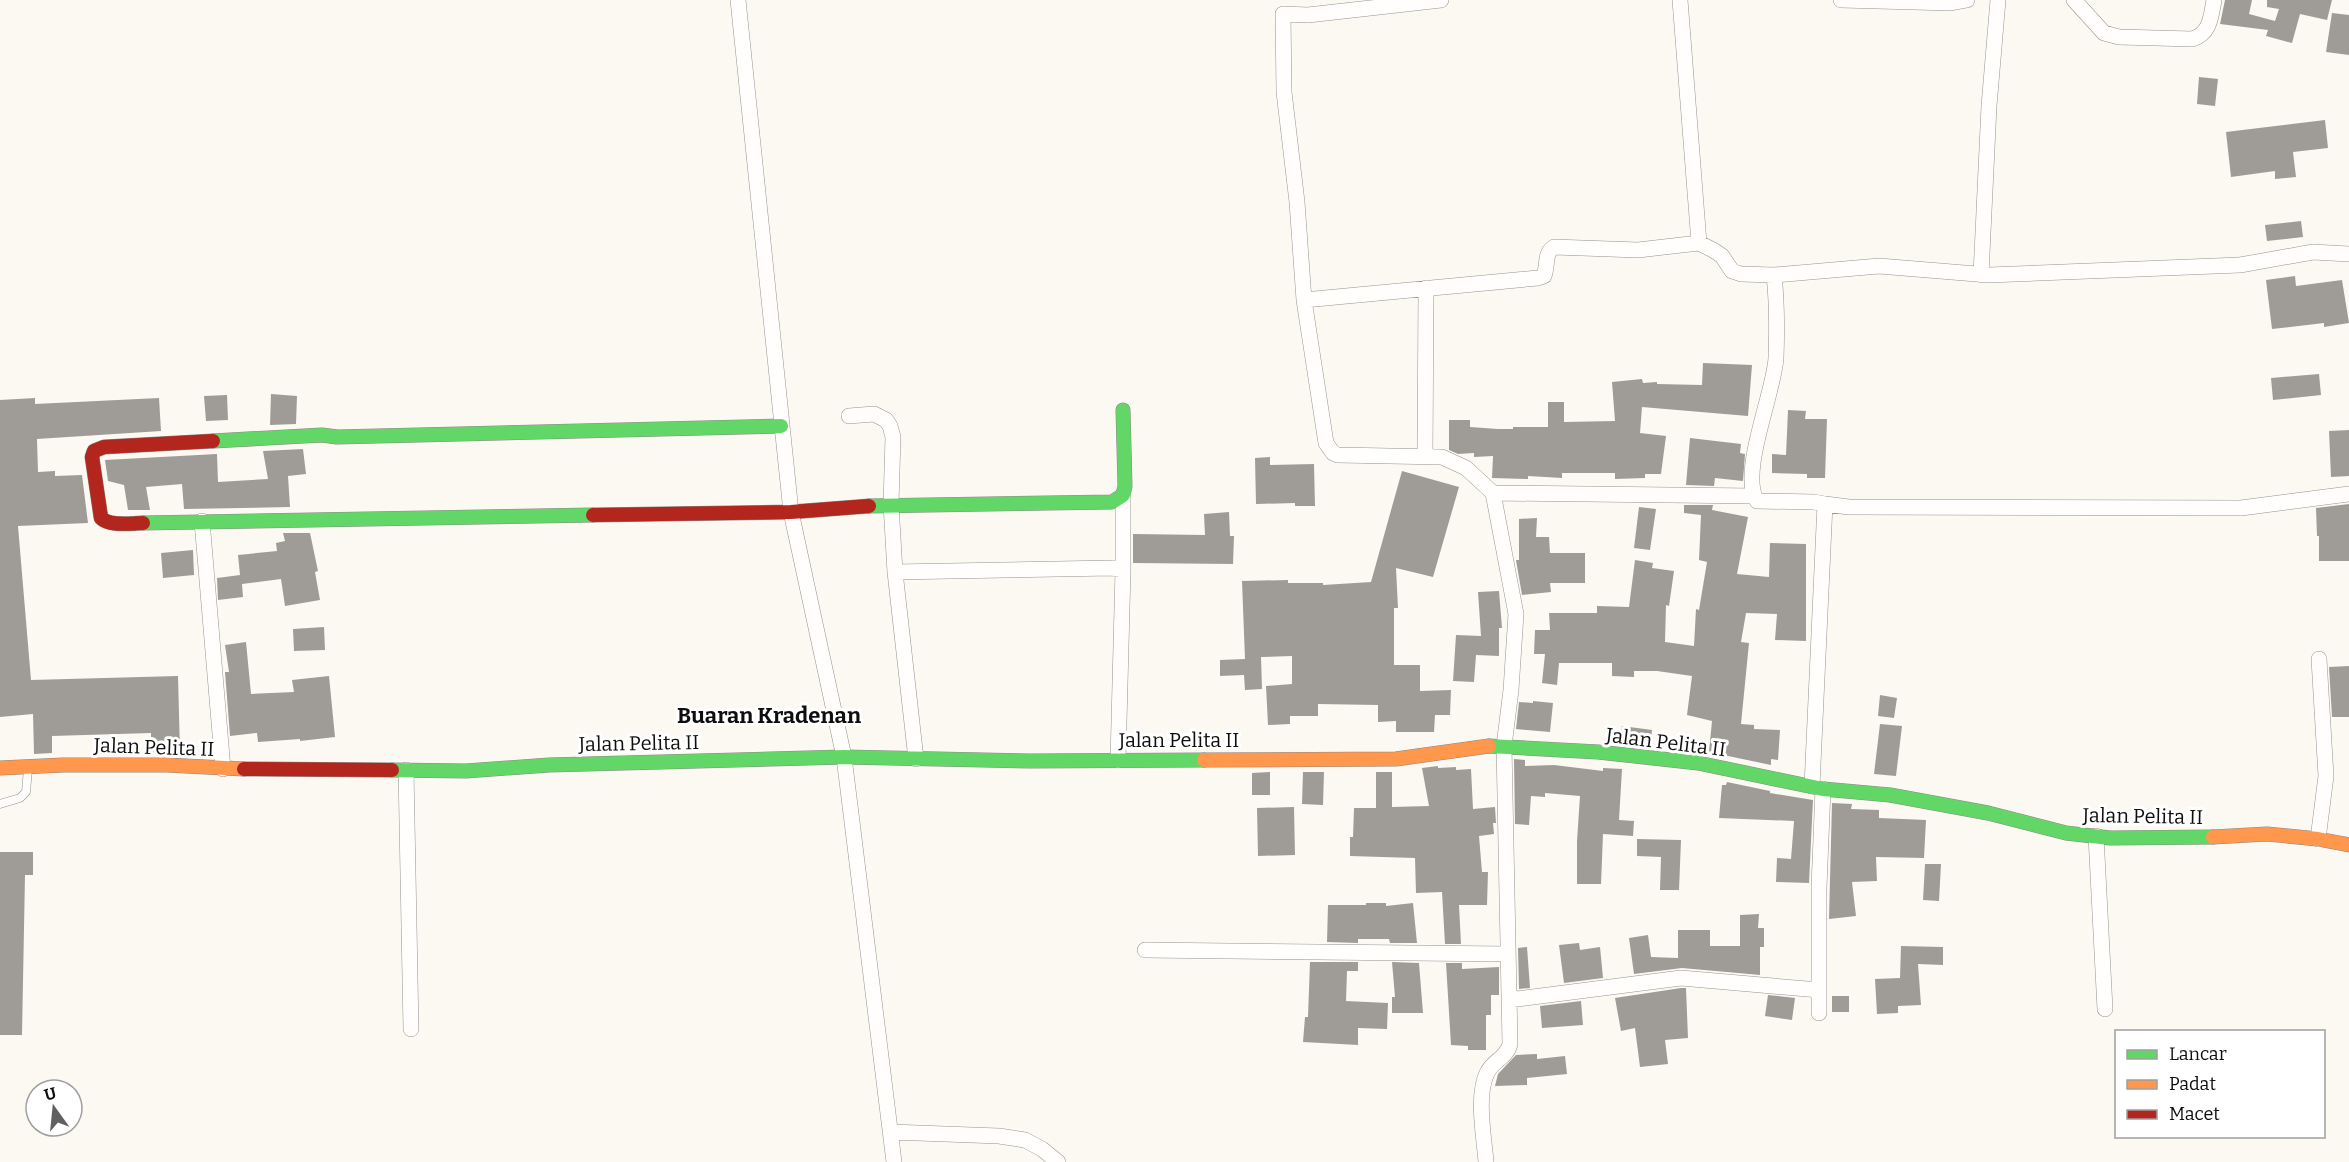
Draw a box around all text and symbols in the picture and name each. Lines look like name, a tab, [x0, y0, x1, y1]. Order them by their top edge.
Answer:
district label: Buaran Kradenan	[677, 702, 861, 729]
street label: Jalan Pelita II	[1604, 723, 1727, 761]
street label: Jalan Pelita II	[1118, 728, 1239, 752]
street label: Jalan Pelita II	[578, 730, 699, 756]
street label: Jalan Pelita II	[92, 733, 215, 761]
street label: Jalan Pelita II	[2082, 803, 2203, 829]
legend	[2115, 1030, 2325, 1138]
text: Lancar	[2169, 1043, 2227, 1065]
text: Padat	[2169, 1073, 2216, 1095]
north arrow	[24, 1078, 84, 1138]
text: U	[42, 1083, 59, 1105]
text: Macet	[2169, 1103, 2220, 1125]

